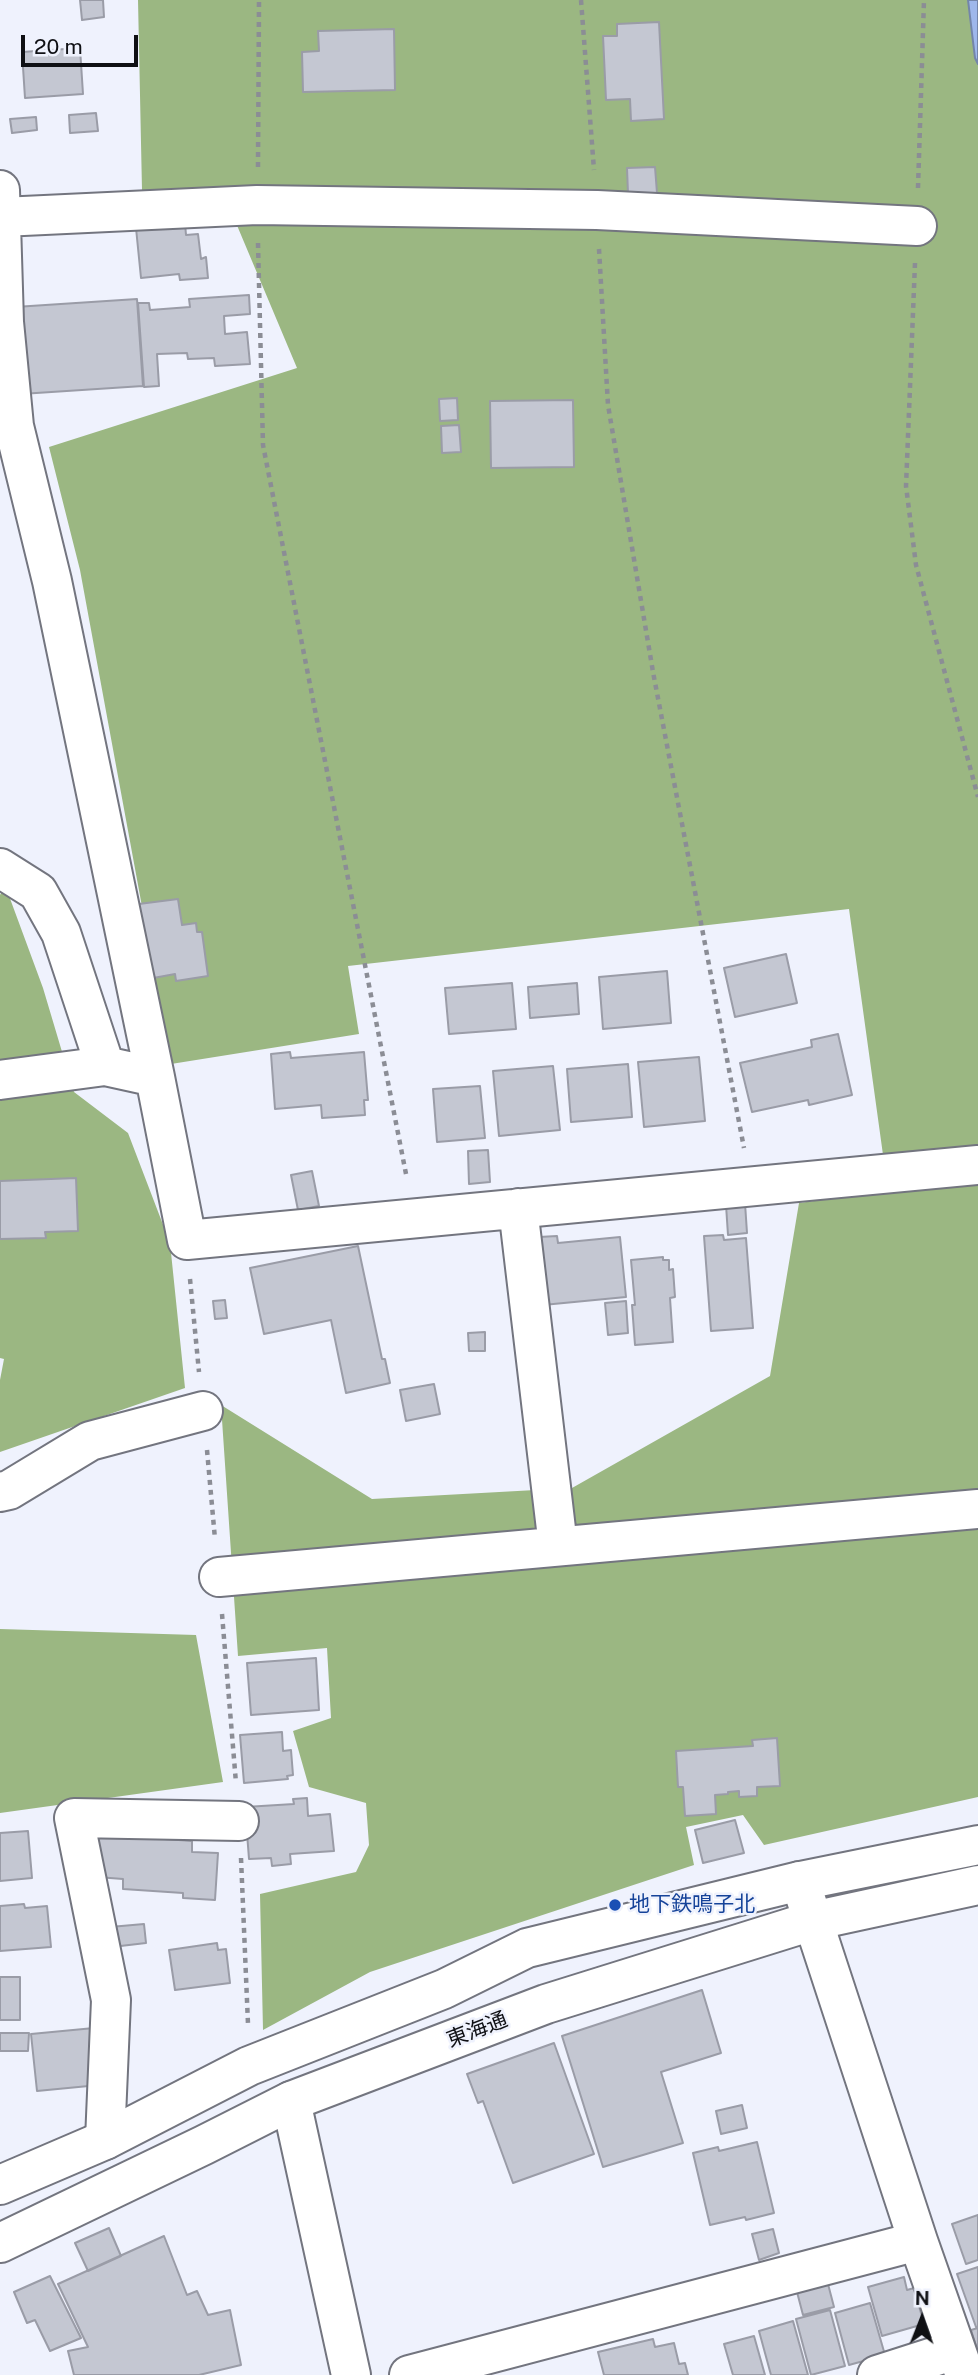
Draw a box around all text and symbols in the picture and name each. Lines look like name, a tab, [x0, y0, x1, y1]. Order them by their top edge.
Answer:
scale bar	[24, 21, 142, 65]
text: 20 m	[34, 34, 83, 59]
place label: 地下鉄鳴子北	[629, 1892, 755, 1918]
marker: 地下鉄鳴子北	[607, 1897, 623, 1913]
street label: 東海通	[443, 2007, 511, 2053]
north arrow	[887, 2284, 957, 2354]
text: N	[915, 2287, 930, 2309]

